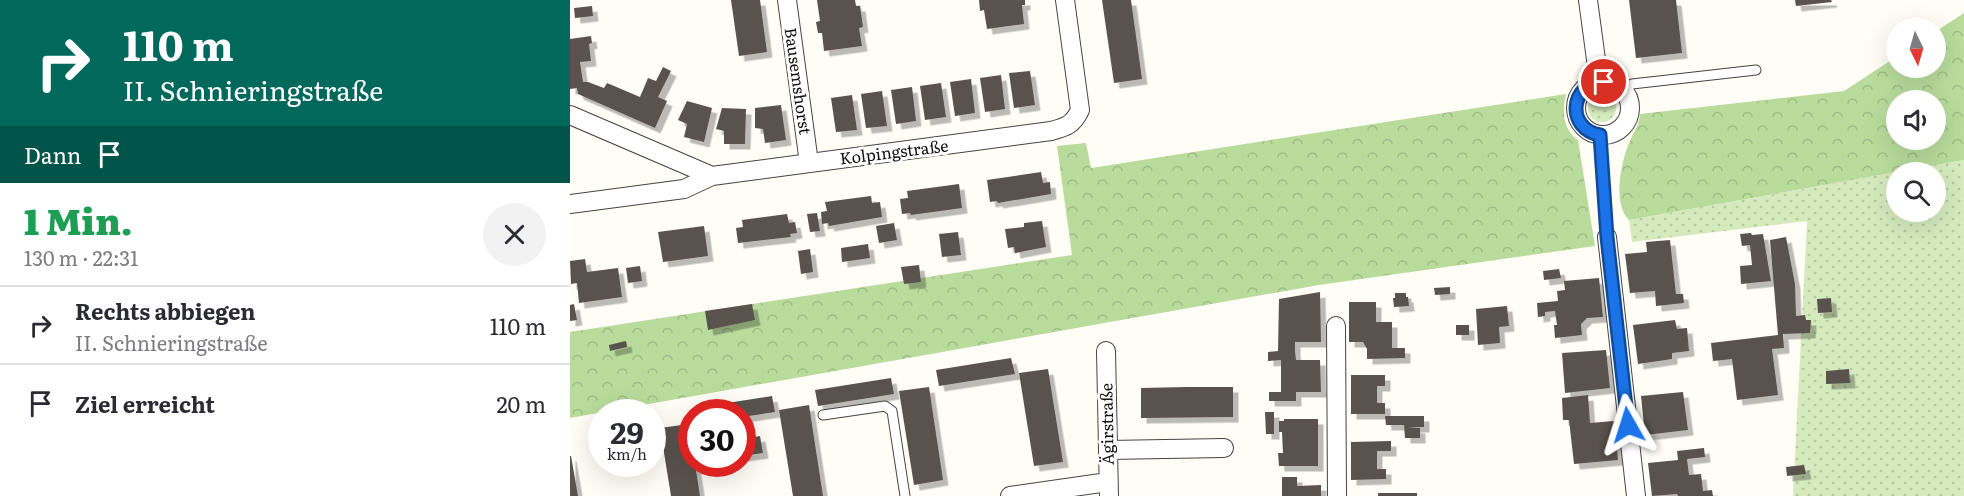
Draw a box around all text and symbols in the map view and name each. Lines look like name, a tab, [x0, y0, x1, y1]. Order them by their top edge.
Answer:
text: 110 m	[123, 12, 234, 74]
north arrow	[1886, 18, 1946, 78]
map controls	[1886, 18, 1946, 222]
icon: right	[24, 24, 102, 102]
street label: Bausemshorst	[780, 26, 818, 136]
pin	[1578, 56, 1629, 107]
icon: arrive	[1587, 65, 1620, 98]
text: II. Schnieringstraße	[123, 69, 383, 109]
button: sound	[1886, 90, 1946, 150]
street label: Kolpingstraße	[838, 132, 949, 170]
text: Dann	[24, 138, 81, 171]
icon: arrive	[93, 138, 126, 171]
button: search	[1886, 162, 1946, 222]
text: 1 Min.	[24, 193, 133, 246]
button: close	[483, 203, 546, 266]
text: 130 m · 22:31	[24, 242, 138, 272]
text: Rechts abbiegen	[75, 294, 255, 327]
icon: right	[24, 309, 57, 342]
text: 110 m	[490, 309, 546, 342]
text: II. Schnieringstraße	[75, 327, 268, 357]
street label: Ägirstraße	[1093, 383, 1119, 465]
icon: arrive	[24, 387, 57, 420]
text: Ziel erreicht	[75, 387, 215, 420]
text: 20 m	[496, 387, 546, 420]
position arrow	[1596, 393, 1660, 457]
speed limit sign: 30	[678, 399, 756, 477]
text: 29	[610, 409, 644, 453]
text: km/h	[607, 442, 647, 465]

